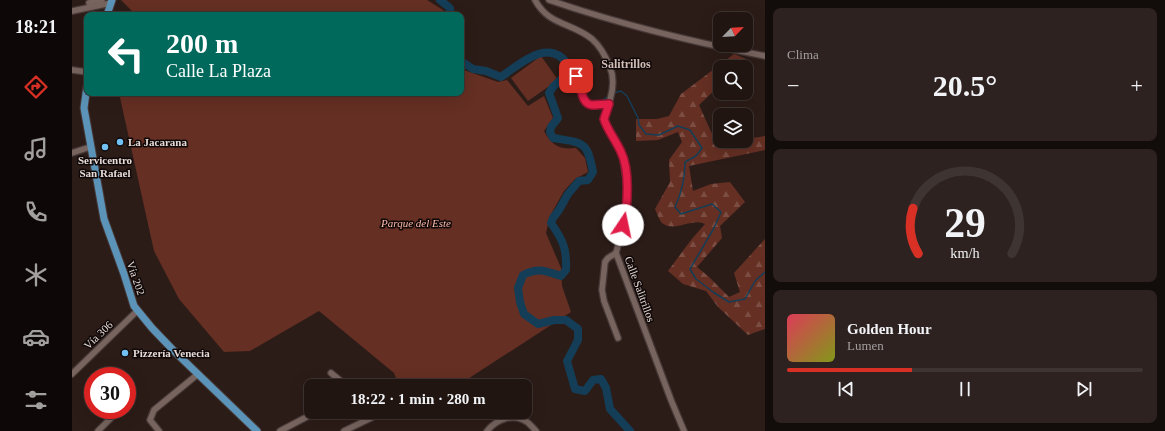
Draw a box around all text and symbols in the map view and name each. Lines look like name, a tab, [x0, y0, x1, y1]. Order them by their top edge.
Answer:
north arrow	[713, 12, 753, 52]
map controls	[713, 12, 753, 148]
text: 18:21	[15, 17, 57, 37]
icon: left	[100, 28, 152, 80]
text: 200 m	[166, 28, 238, 59]
text: Clima	[787, 47, 819, 62]
district label: Salitrillos	[601, 57, 651, 71]
pin	[559, 59, 593, 93]
button: search	[713, 60, 753, 100]
text: Calle La Plaza	[166, 61, 271, 81]
icon: arrive	[565, 65, 587, 87]
text: 20.5°	[933, 69, 997, 102]
icon: directions	[22, 73, 50, 101]
text: −	[787, 73, 799, 98]
text: +	[1131, 73, 1143, 98]
button: layers	[713, 108, 753, 148]
icon: music	[22, 135, 50, 163]
place label: La Jacarana	[128, 136, 187, 148]
marker: La Jacarana	[115, 137, 125, 147]
marker: Servicentro San Rafael	[100, 142, 110, 152]
place label: Servicentro San Rafael	[78, 154, 133, 179]
icon: phone	[22, 198, 50, 226]
text: 29	[944, 199, 986, 245]
position arrow	[602, 204, 644, 246]
park label: Parque del Este	[380, 217, 451, 229]
text: km/h	[950, 244, 980, 260]
street label: Calle Salitrillos	[623, 255, 657, 323]
street label: Vía 202	[125, 259, 147, 297]
icon: climate	[22, 261, 50, 289]
street label: Vía 306	[81, 318, 115, 352]
text: Golden Hour	[847, 321, 932, 337]
icon: car	[22, 323, 50, 351]
text: Lumen	[847, 338, 884, 353]
place label: Pizzería Venecia	[133, 347, 210, 359]
marker: Pizzería Venecia	[120, 348, 130, 358]
speed limit sign: 30	[84, 367, 136, 419]
icon: previous	[835, 378, 857, 400]
icon: pause	[954, 378, 976, 400]
icon: next	[1073, 378, 1095, 400]
icon: filters	[22, 386, 50, 414]
text: 18:22 · 1 min · 280 m	[351, 391, 486, 407]

